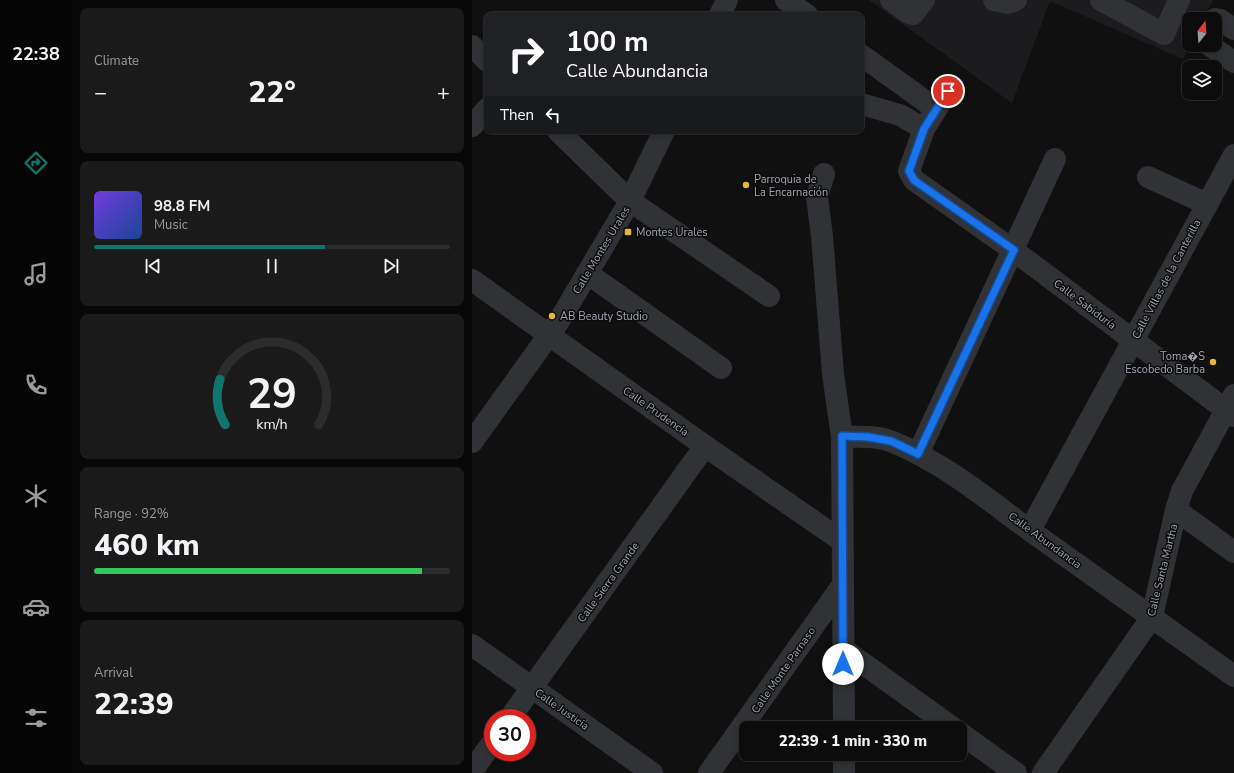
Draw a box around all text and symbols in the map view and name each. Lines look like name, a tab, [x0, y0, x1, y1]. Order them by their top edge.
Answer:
north arrow	[1182, 12, 1222, 52]
map controls	[1182, 12, 1222, 100]
text: 100 m	[566, 23, 649, 61]
icon: right	[500, 28, 552, 80]
text: 22:38	[12, 42, 60, 66]
text: Climate	[94, 52, 139, 70]
text: Calle Abundancia	[566, 59, 708, 83]
button: layers	[1182, 60, 1222, 100]
text: 22°	[248, 72, 296, 113]
pin	[931, 74, 965, 108]
text: −	[94, 78, 107, 108]
text: +	[437, 78, 450, 108]
icon: arrive	[937, 80, 959, 102]
icon: left	[542, 104, 564, 126]
text: Then	[500, 105, 534, 125]
icon: directions	[22, 149, 50, 177]
place label: Parroquia de La Encarnación	[754, 172, 828, 200]
marker: Parroquia de La Encarnación	[741, 180, 751, 190]
text: 98.8 FM	[154, 196, 210, 216]
street label: Calle Montes Urales	[569, 204, 634, 297]
text: Music	[154, 216, 188, 234]
street label: Calle Villas de la Canterilla	[1128, 217, 1204, 342]
place label: Montes Urales	[636, 225, 708, 240]
marker: Montes Urales	[623, 227, 633, 237]
icon: previous	[142, 255, 164, 277]
icon: pause	[261, 255, 283, 277]
icon: next	[380, 255, 402, 277]
icon: music	[22, 260, 50, 288]
street label: Calle Sabiduría	[1050, 276, 1119, 333]
place label: AB Beauty Studio	[560, 309, 648, 324]
marker: AB Beauty Studio	[547, 311, 557, 321]
place label: Toma�S Escobedo Barba	[1125, 349, 1205, 377]
marker: Toma�S Escobedo Barba	[1208, 357, 1218, 367]
text: 29	[247, 365, 297, 422]
icon: phone	[22, 371, 50, 399]
street label: Calle Prudencia	[620, 383, 692, 440]
text: km/h	[256, 414, 288, 433]
icon: climate	[22, 482, 50, 510]
text: Range · 92%	[94, 505, 169, 523]
street label: Calle Abundancia	[1005, 509, 1084, 572]
street label: Calle Santa Martha	[1144, 522, 1181, 618]
text: 460 km	[94, 525, 200, 566]
street label: Calle Sierra Grande	[574, 539, 643, 626]
icon: car	[22, 593, 50, 621]
street label: Calle Monte Parnaso	[748, 624, 819, 717]
position arrow	[822, 643, 864, 685]
text: Arrival	[94, 664, 133, 682]
text: 22:39	[94, 684, 174, 725]
street label: Calle Justicia	[532, 685, 592, 734]
icon: filters	[22, 704, 50, 732]
speed limit sign: 30	[484, 709, 536, 761]
text: 22:39 · 1 min · 330 m	[779, 731, 927, 751]

